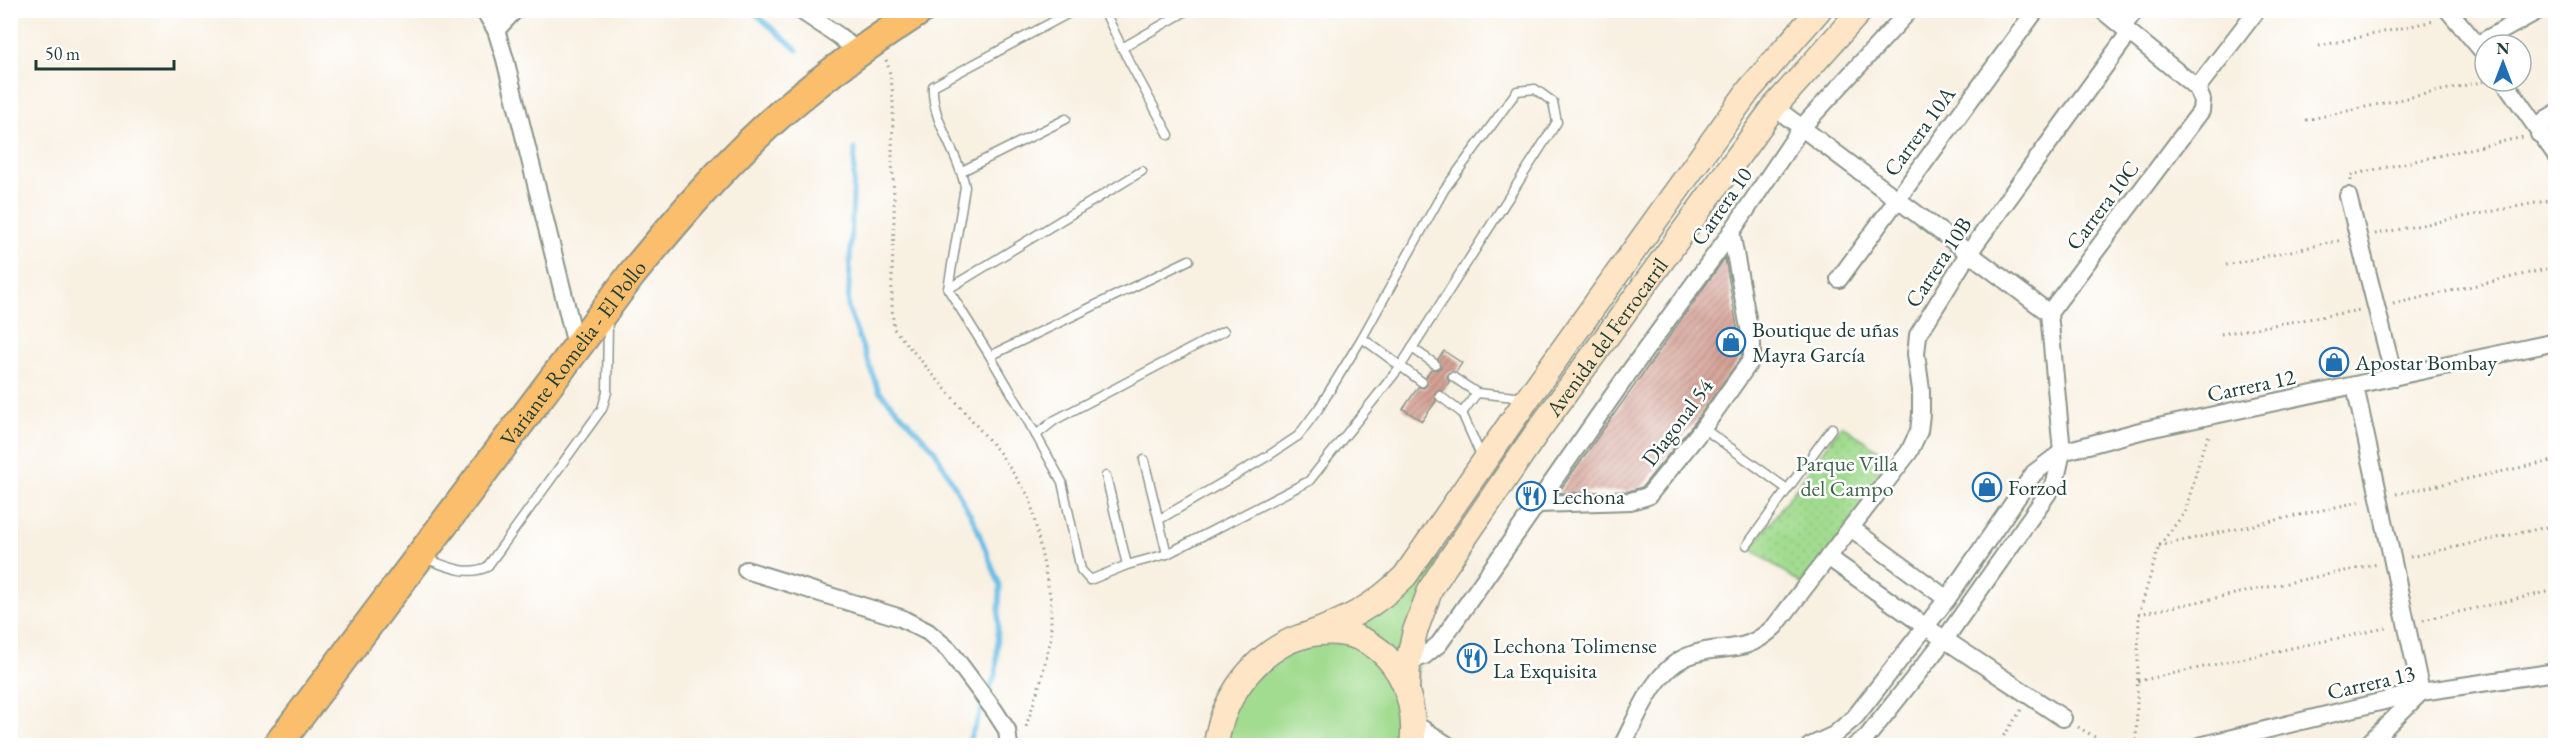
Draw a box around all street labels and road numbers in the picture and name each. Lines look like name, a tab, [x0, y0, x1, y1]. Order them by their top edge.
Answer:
street label: Carrera 10A	[1877, 80, 1962, 182]
street label: Carrera 10C	[2059, 155, 2146, 256]
street label: Carrera 10	[1684, 161, 1759, 251]
street label: Carrera 10B	[1898, 211, 1978, 313]
street label: Avenida del Ferrocarril	[1539, 252, 1674, 423]
street label: Variante Romelia - El Pollo	[494, 254, 653, 452]
street label: Carrera 12	[2204, 362, 2298, 409]
street label: Diagonal 54	[1635, 372, 1720, 472]
street label: Carrera 13	[2324, 658, 2418, 707]

